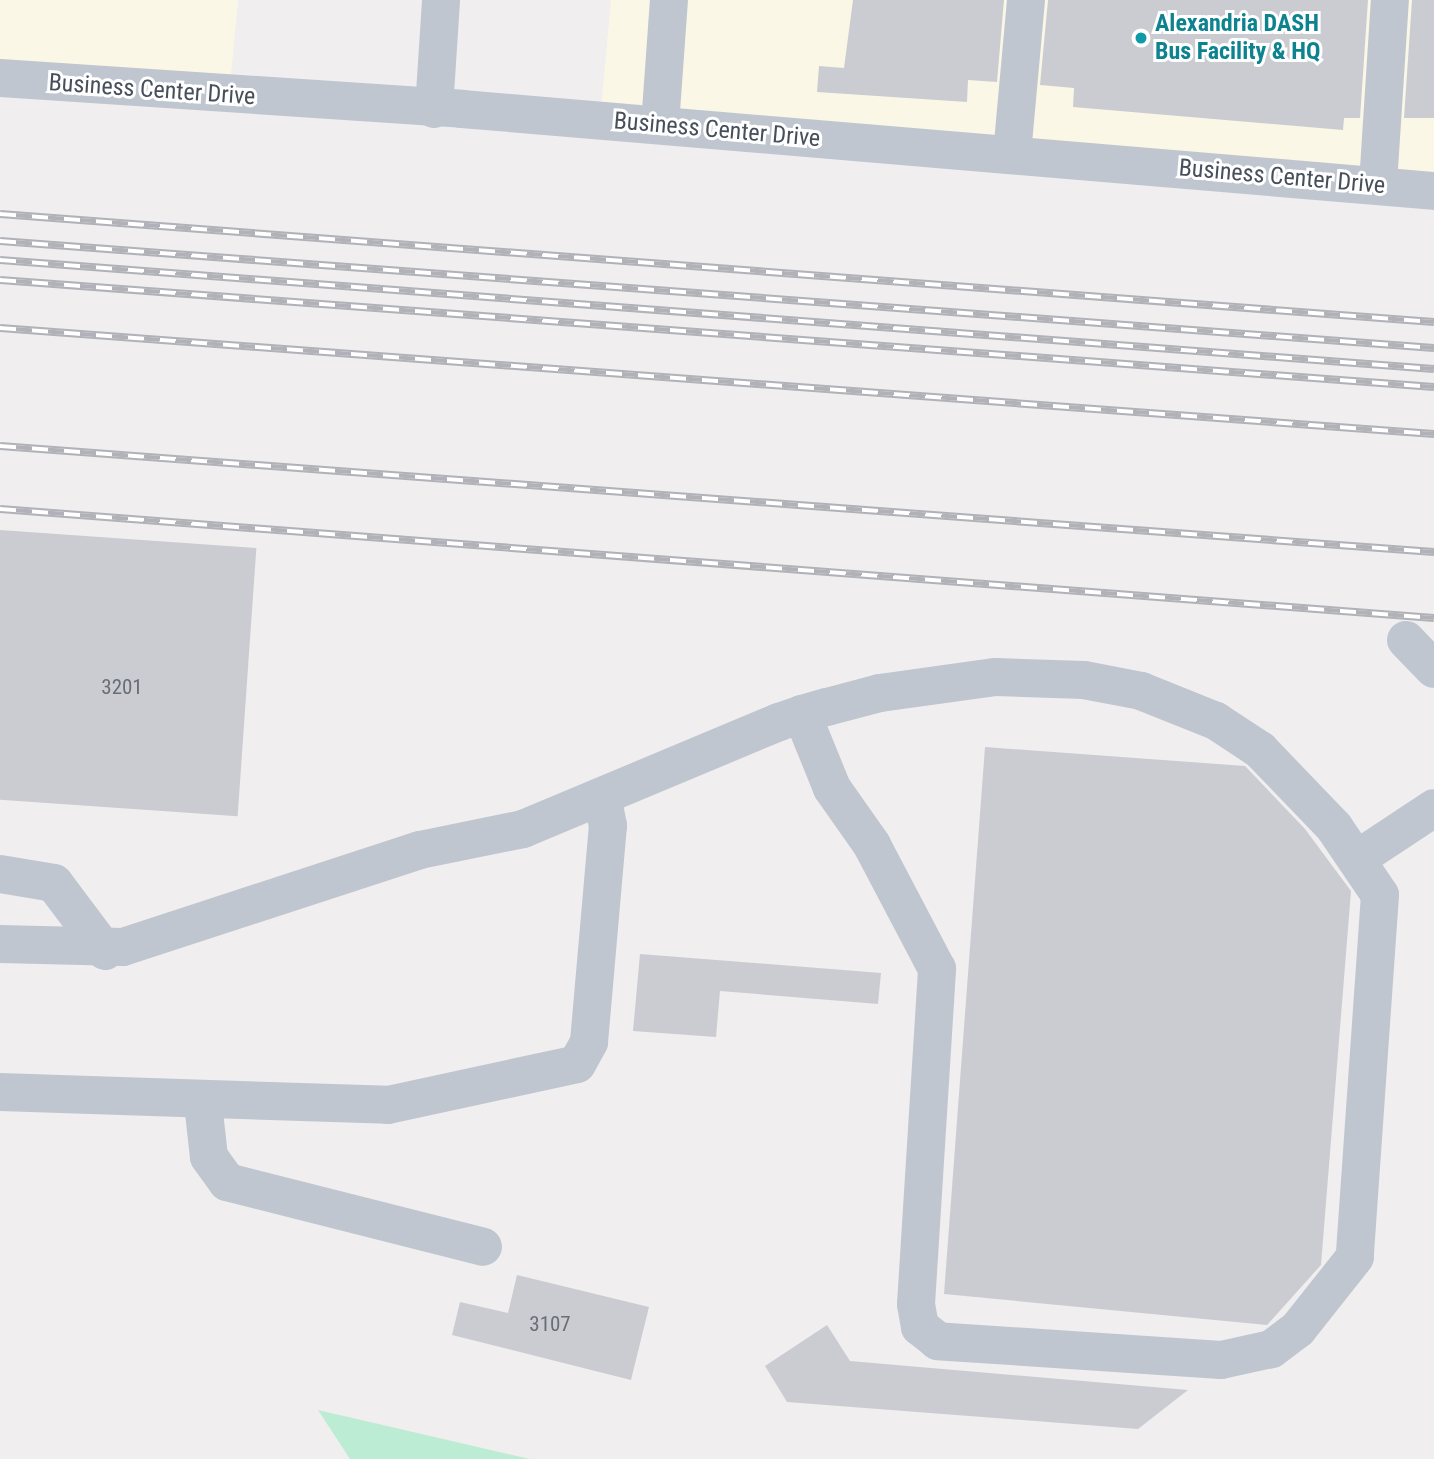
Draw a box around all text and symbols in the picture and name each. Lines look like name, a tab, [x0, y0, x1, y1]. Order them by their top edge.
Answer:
place label: Alexandria DASH Bus Facility & HQ	[1155, 10, 1320, 66]
marker: Alexandria DASH Bus Facility & HQ	[1133, 30, 1149, 46]
street label: Business Center Drive	[48, 68, 256, 112]
street label: Business Center Drive	[613, 107, 821, 153]
street label: Business Center Drive	[1178, 154, 1386, 200]
house number: 3201	[101, 674, 143, 700]
house number: 3107	[529, 1311, 571, 1337]

